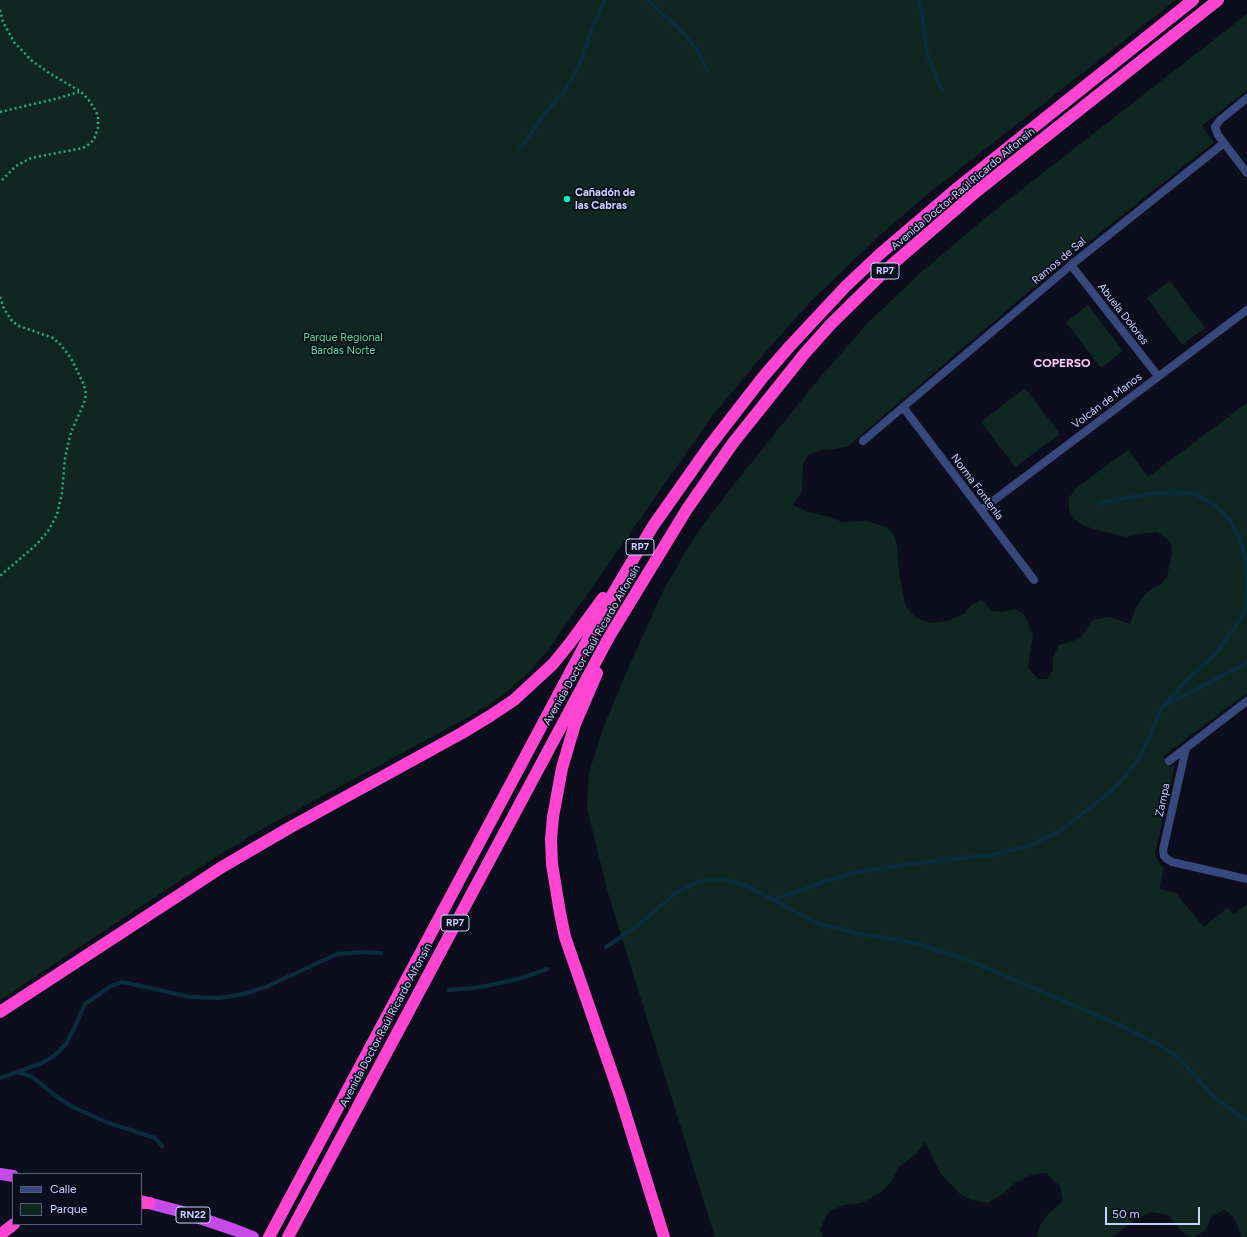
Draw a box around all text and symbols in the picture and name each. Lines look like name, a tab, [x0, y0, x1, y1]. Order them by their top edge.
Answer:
street label: Avenida Doctor Raúl Ricardo Alfonsín	[888, 125, 1038, 253]
place label: Cañadón de las Cabras	[575, 186, 635, 212]
marker: Cañadón de las Cabras	[562, 194, 572, 204]
street label: Ramos de Sal	[1029, 235, 1089, 287]
road number: RP7	[871, 263, 899, 279]
street label: Abuela Dolores	[1095, 281, 1151, 347]
park label: Parque Regional Bardas Norte	[303, 331, 383, 357]
district label: COPERSO	[1034, 356, 1090, 370]
street label: Volcán de Manos	[1069, 370, 1145, 432]
street label: Norma Fontenla	[948, 451, 1006, 523]
road number: RP7	[626, 539, 654, 555]
street label: Avenida Doctor Raúl Ricardo Alfonsín	[540, 562, 644, 728]
street label: Zampa	[1153, 782, 1173, 818]
road number: RP7	[441, 915, 469, 931]
street label: Avenida Doctor Raúl Ricardo Alfonsín	[337, 941, 435, 1109]
legend	[12, 1173, 142, 1225]
text: Calle	[50, 1182, 77, 1196]
scale bar	[1107, 1199, 1202, 1225]
text: Parque	[50, 1202, 87, 1216]
road number: RN22	[176, 1207, 210, 1223]
text: 50 m	[1112, 1207, 1140, 1221]

